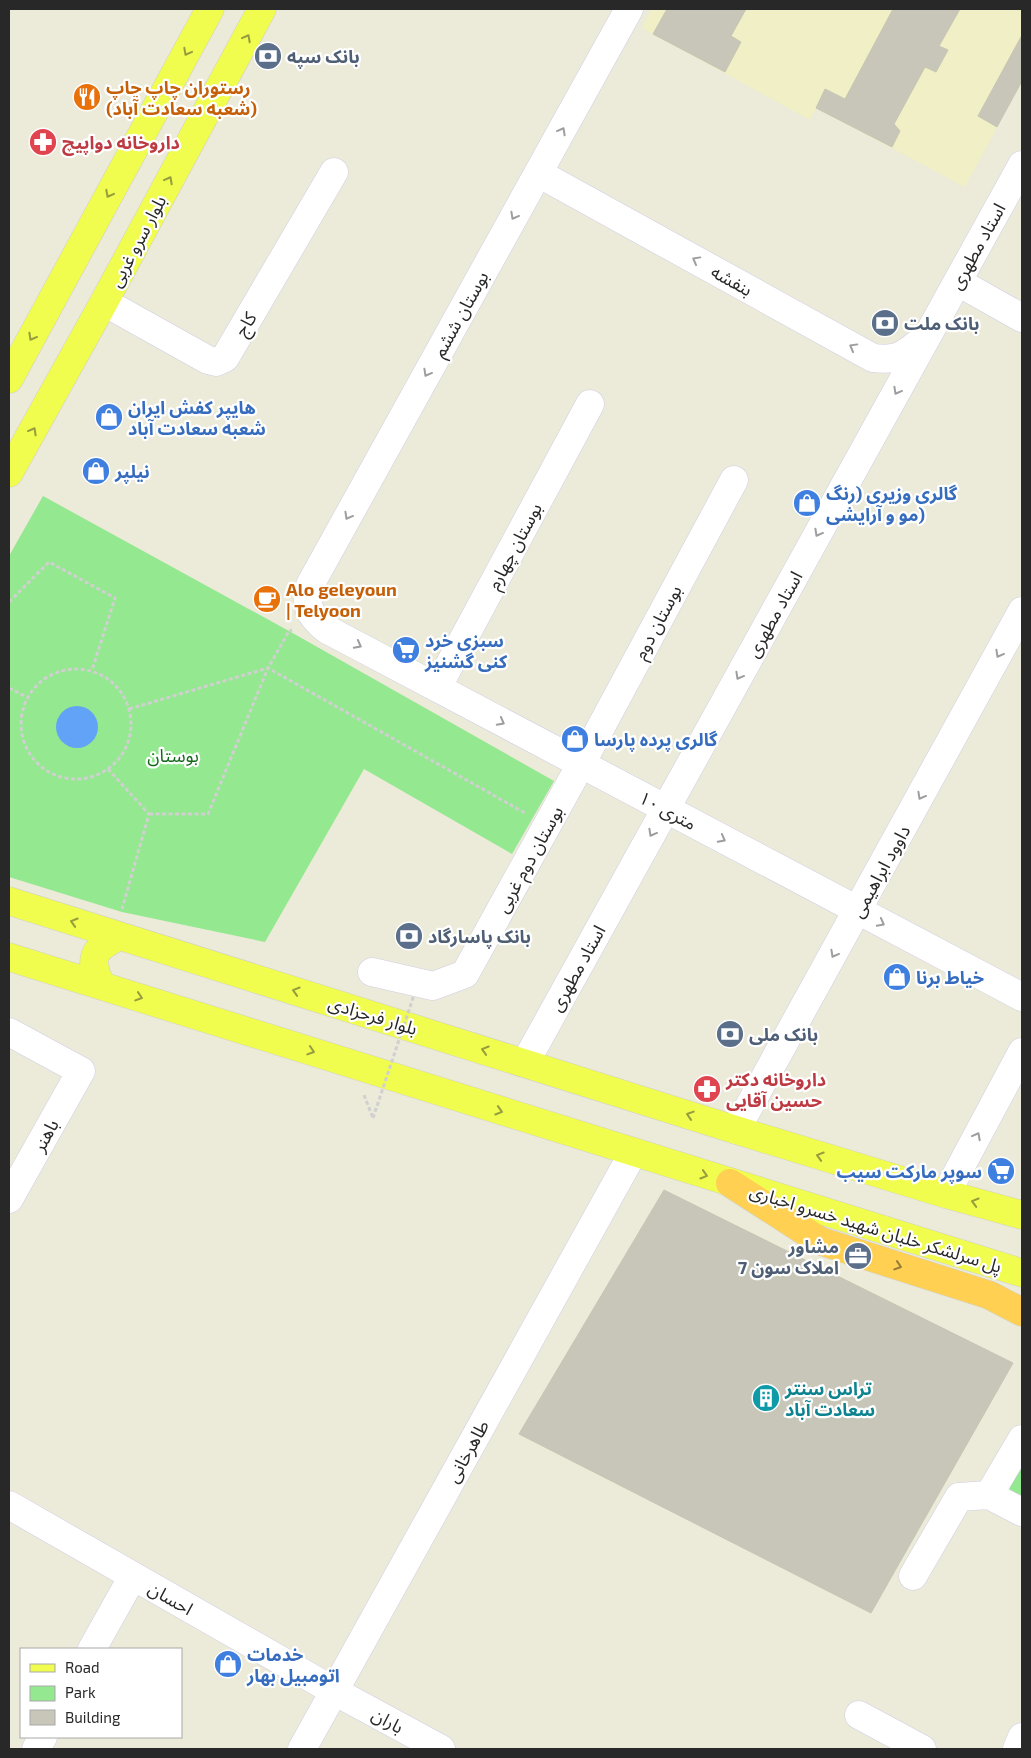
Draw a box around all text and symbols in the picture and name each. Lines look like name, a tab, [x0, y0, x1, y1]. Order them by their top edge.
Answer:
one-way arrow	[240, 34, 250, 43]
bank icon: بانک سپه	[253, 41, 283, 71]
place label: بانک سپه	[287, 45, 360, 69]
one-way arrow	[183, 46, 193, 55]
place label: رستوران چاپ چاپ (شعبه سعادت آباد)	[106, 76, 257, 119]
restaurant icon: رستوران چاپ چاپ (شعبه سعادت آباد)	[72, 82, 102, 112]
pharmacy icon: داروخانه دواپیچ	[28, 127, 58, 157]
one-way arrow	[555, 127, 565, 136]
place label: داروخانه دواپیچ	[62, 131, 180, 156]
one-way arrow	[163, 177, 173, 186]
one-way arrow	[105, 189, 115, 198]
street label: بلوار سرو غربی	[104, 191, 171, 291]
street label: استاد مطهری	[944, 199, 1011, 293]
one-way arrow	[511, 211, 521, 220]
one-way arrow	[692, 256, 701, 266]
street label: بنفشه	[707, 260, 757, 300]
street label: بوستان ششم	[427, 267, 495, 362]
street label: کاج	[229, 308, 263, 341]
bank icon: بانک ملت	[870, 308, 900, 338]
place label: بانک ملت	[904, 312, 979, 334]
one-way arrow	[28, 332, 38, 341]
one-way arrow	[850, 343, 859, 353]
one-way arrow	[423, 368, 433, 377]
one-way arrow	[893, 386, 903, 395]
place label: هایپر کفش ایران شعبه سعادت آباد	[128, 396, 266, 439]
shop icon: هایپر کفش ایران شعبه سعادت آباد	[94, 402, 124, 432]
one-way arrow	[26, 427, 36, 436]
shop icon: نیلپر	[81, 456, 111, 486]
place label: نیلپر	[114, 460, 150, 484]
place label: گالری وزیری (رنگ مو و آرایشی)	[826, 482, 958, 526]
shop icon: گالری وزیری (رنگ مو و آرایشی)	[792, 488, 822, 518]
street label: بوستان چهارم	[482, 499, 550, 595]
one-way arrow	[345, 510, 355, 519]
one-way arrow	[814, 528, 824, 537]
street label: استاد مطهری	[741, 567, 808, 661]
place label: Alo geleyoun | Telyoon	[286, 578, 397, 621]
street label: بوستان دوم	[628, 581, 689, 665]
cafe icon: Alo geleyoun | Telyoon	[252, 584, 282, 614]
place label: سبزی خرد کنی گشنیز	[424, 629, 508, 673]
supermarket icon: سبزی خرد کنی گشنیز	[391, 635, 421, 665]
one-way arrow	[352, 639, 361, 649]
one-way arrow	[995, 648, 1005, 657]
one-way arrow	[736, 670, 746, 679]
one-way arrow	[496, 716, 505, 726]
shop icon: گالری پرده پارسا	[560, 724, 590, 754]
place label: گالری پرده پارسا	[594, 728, 718, 752]
park label: بوستان	[147, 744, 199, 767]
street label: ۱۰ متری	[635, 786, 700, 835]
one-way arrow	[917, 791, 927, 800]
street label: بوستان دوم غربی	[491, 802, 571, 918]
street label: داوود ابراهیمی	[846, 821, 915, 922]
one-way arrow	[648, 828, 658, 837]
one-way arrow	[717, 832, 726, 842]
one-way arrow	[71, 917, 79, 927]
one-way arrow	[876, 917, 885, 927]
bank icon: بانک پاسارگاد	[394, 921, 424, 951]
street label: استاد مطهری	[544, 921, 611, 1015]
place label: بانک پاسارگاد	[428, 925, 531, 949]
one-way arrow	[830, 949, 840, 958]
shop icon: خیاط برنا	[882, 962, 912, 992]
place label: خیاط برنا	[916, 966, 984, 989]
one-way arrow	[292, 987, 301, 997]
one-way arrow	[134, 991, 143, 1001]
street label: بلوار فرحزادی	[326, 991, 420, 1040]
bank icon: بانک ملی	[715, 1019, 745, 1049]
place label: بانک ملی	[749, 1023, 818, 1045]
one-way arrow	[481, 1045, 489, 1055]
one-way arrow	[306, 1046, 314, 1056]
place label: داروخانه دکتر حسین آقایی	[725, 1068, 826, 1111]
pharmacy icon: داروخانه دکتر حسین آقایی	[692, 1074, 722, 1104]
one-way arrow	[494, 1105, 503, 1115]
one-way arrow	[686, 1111, 694, 1121]
street label: باهنر	[27, 1115, 64, 1156]
one-way arrow	[971, 1132, 981, 1141]
one-way arrow	[816, 1151, 824, 1161]
supermarket icon: سوپر مارکت سیب	[986, 1156, 1016, 1186]
place label: سوپر مارکت سیب	[837, 1160, 982, 1184]
one-way arrow	[700, 1169, 708, 1179]
street label: پل سرلشکر خلبان شهید خسرو اخباری	[747, 1179, 1005, 1278]
one-way arrow	[972, 1198, 980, 1208]
place label: مشاور املاک سون 7	[738, 1235, 839, 1278]
office icon: مشاور املاک سون 7	[843, 1241, 873, 1271]
one-way arrow	[893, 1260, 902, 1270]
place label: تراس سنتر سعادت آباد	[784, 1377, 875, 1420]
building icon: تراس سنتر سعادت آباد	[751, 1383, 781, 1413]
street label: طاهرخانی	[441, 1416, 494, 1487]
street label: احسان	[144, 1577, 197, 1620]
place label: خدمات اتومبیل بهار	[246, 1643, 340, 1687]
legend	[20, 1648, 182, 1738]
shop icon: خدمات اتومبیل بهار	[213, 1649, 243, 1679]
text: Road	[65, 1658, 100, 1676]
text: Park	[65, 1683, 96, 1701]
street label: باران	[368, 1702, 408, 1738]
text: Building	[65, 1708, 121, 1726]

